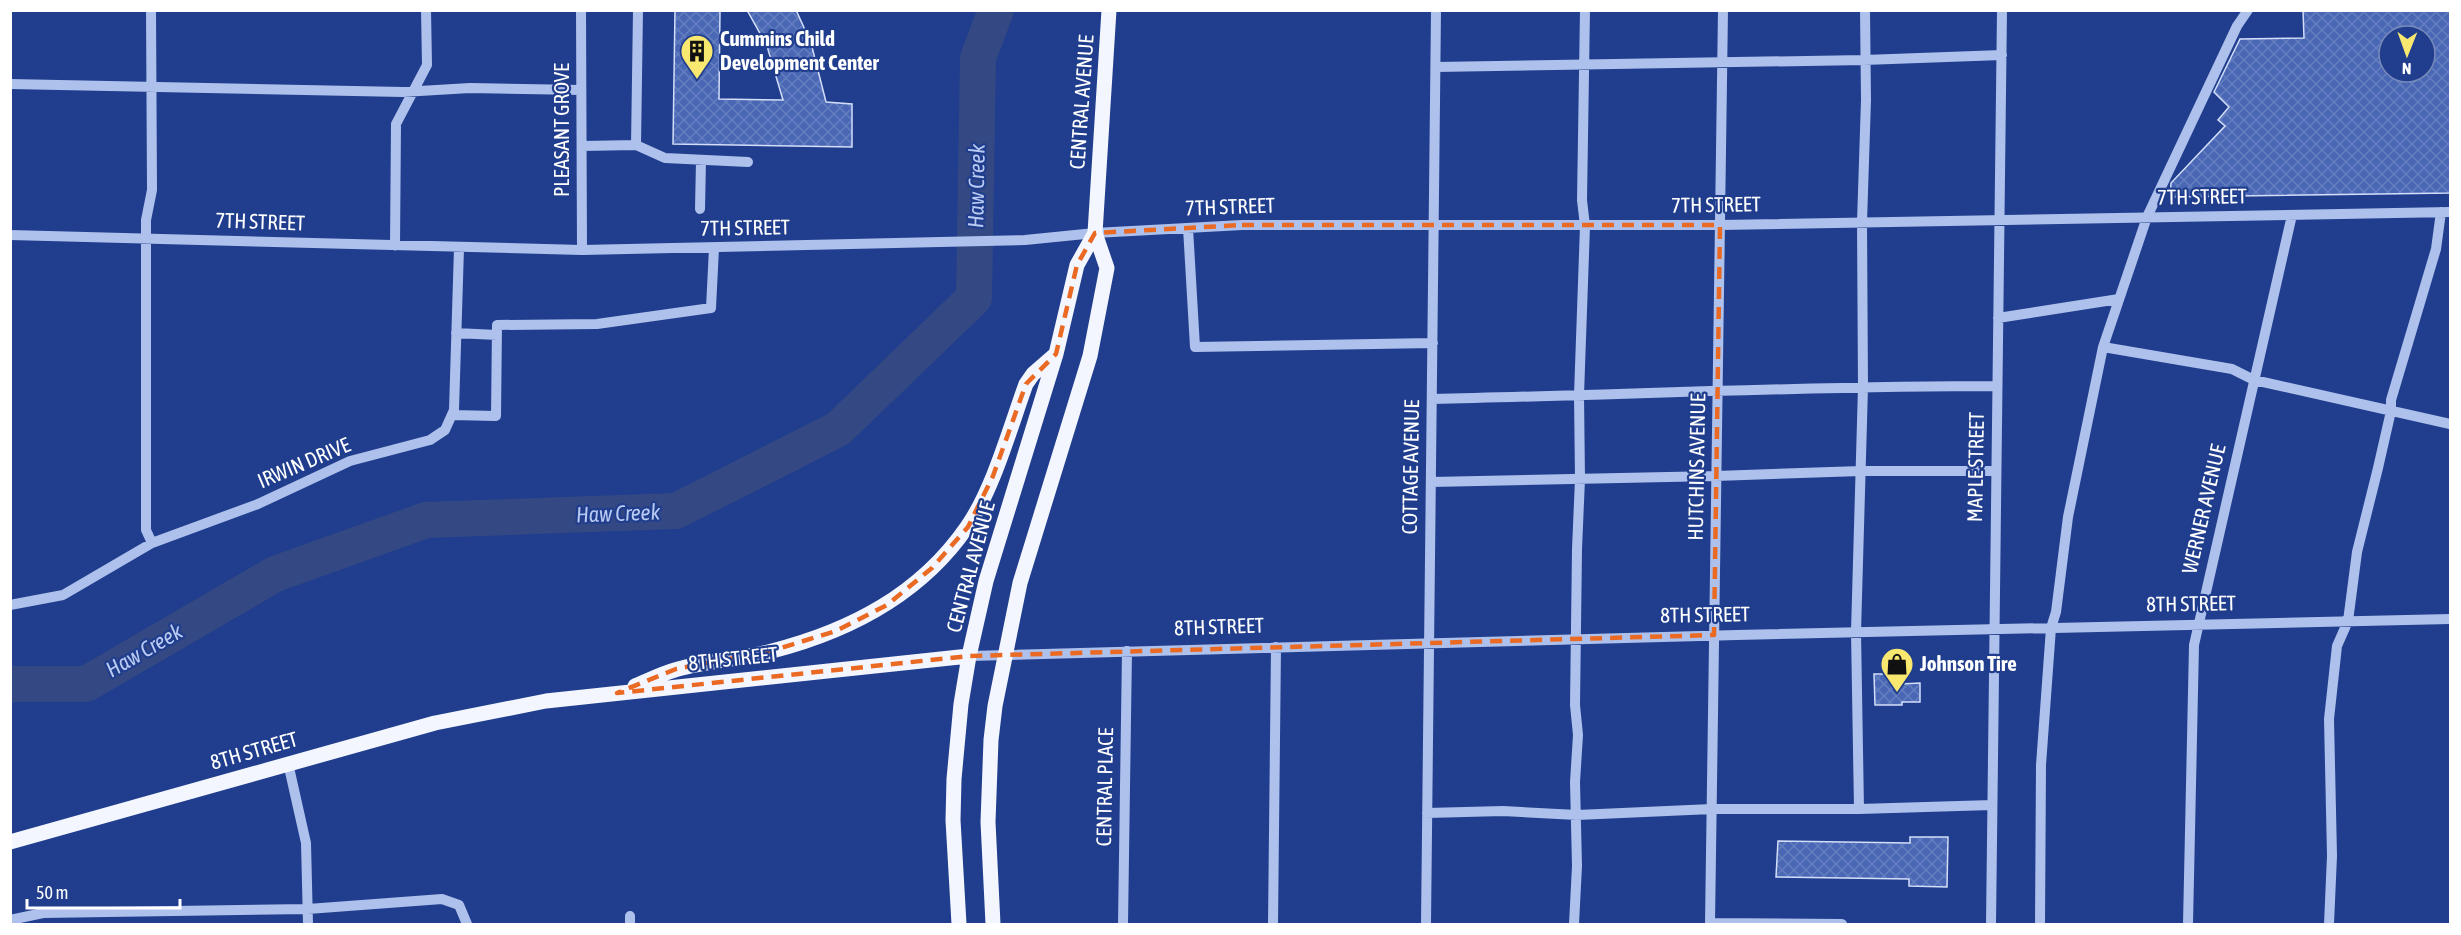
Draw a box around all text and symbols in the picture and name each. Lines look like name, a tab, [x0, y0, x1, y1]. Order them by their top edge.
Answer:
north arrow	[2377, 24, 2437, 84]
place label: Cummins Child Development Center	[720, 26, 880, 74]
building icon: Cummins Child Development Center	[679, 33, 715, 80]
street label: CENTRAL AVENUE	[1064, 34, 1098, 170]
text: N	[2402, 60, 2412, 78]
street label: PLEASANT GROVE	[549, 63, 573, 197]
water label: Haw Creek	[962, 143, 990, 228]
street label: 7TH STREET	[2157, 183, 2247, 209]
street label: 7TH STREET	[1671, 191, 1761, 217]
street label: 7TH STREET	[1185, 192, 1275, 220]
street label: 7TH STREET	[215, 207, 305, 235]
street label: 7TH STREET	[700, 214, 790, 240]
street label: HUTCHINS AVENUE	[1683, 393, 1709, 541]
street label: COTTAGE AVENUE	[1397, 399, 1423, 534]
street label: MAPLE STREET	[1962, 412, 1988, 522]
street label: IRWIN DRIVE	[254, 432, 354, 492]
street label: WERNER AVENUE	[2176, 442, 2230, 576]
water label: Haw Creek	[576, 499, 661, 527]
street label: CENTRAL AVENUE	[941, 499, 999, 635]
street label: 8TH STREET	[2146, 590, 2236, 616]
street label: 8TH STREET	[1660, 601, 1750, 627]
street label: 8TH STREET	[1174, 612, 1264, 640]
water label: Haw Creek	[101, 618, 187, 682]
street label: 8TH STREET	[687, 641, 779, 675]
shop icon: Johnson Tire	[1879, 646, 1915, 693]
place label: Johnson Tire	[1919, 651, 2017, 675]
street label: 8TH STREET	[207, 726, 300, 774]
street label: CENTRAL PLACE	[1091, 727, 1117, 847]
scale bar	[27, 872, 180, 910]
text: 50 m	[36, 882, 68, 903]

